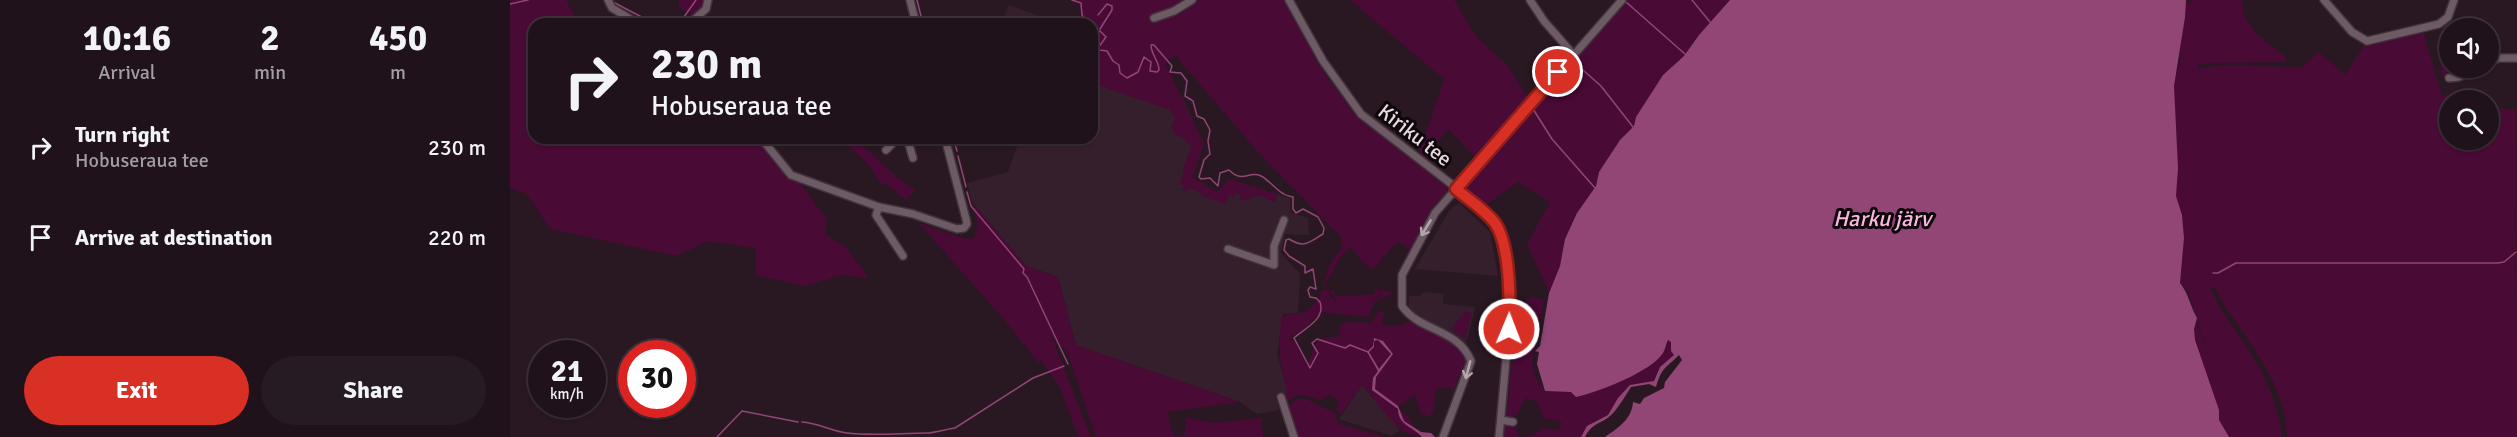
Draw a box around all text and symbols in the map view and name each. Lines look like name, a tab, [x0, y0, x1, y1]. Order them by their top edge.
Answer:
text: 10:16	[83, 16, 171, 61]
text: 2	[260, 16, 280, 61]
text: 450	[369, 16, 427, 61]
map controls	[2439, 18, 2499, 150]
button: sound	[2439, 18, 2499, 78]
text: 230 m	[651, 39, 762, 90]
icon: right	[552, 42, 630, 120]
pin	[1532, 46, 1583, 97]
icon: arrive	[1541, 55, 1574, 88]
text: Arrival	[98, 60, 156, 85]
text: min	[254, 60, 286, 85]
text: m	[390, 60, 406, 85]
text: Hobuseraua tee	[651, 90, 832, 123]
button: search	[2439, 90, 2499, 150]
street label: Kiriku tee	[1373, 98, 1457, 172]
text: Turn right	[75, 121, 170, 148]
icon: right	[24, 131, 57, 164]
text: 230 m	[428, 134, 486, 161]
text: Hobuseraua tee	[75, 148, 209, 173]
water label: Harku järv	[1833, 205, 1934, 232]
one-way arrow	[1420, 219, 1432, 236]
icon: arrive	[24, 221, 57, 254]
text: Arrive at destination	[75, 224, 272, 251]
text: 220 m	[428, 224, 486, 251]
position arrow	[1477, 297, 1541, 361]
speed limit sign: 30	[618, 340, 696, 418]
text: 21	[551, 353, 583, 390]
button: Exit	[24, 356, 249, 425]
button: Share	[261, 356, 486, 425]
one-way arrow	[1461, 360, 1473, 379]
text: km/h	[550, 385, 584, 403]

